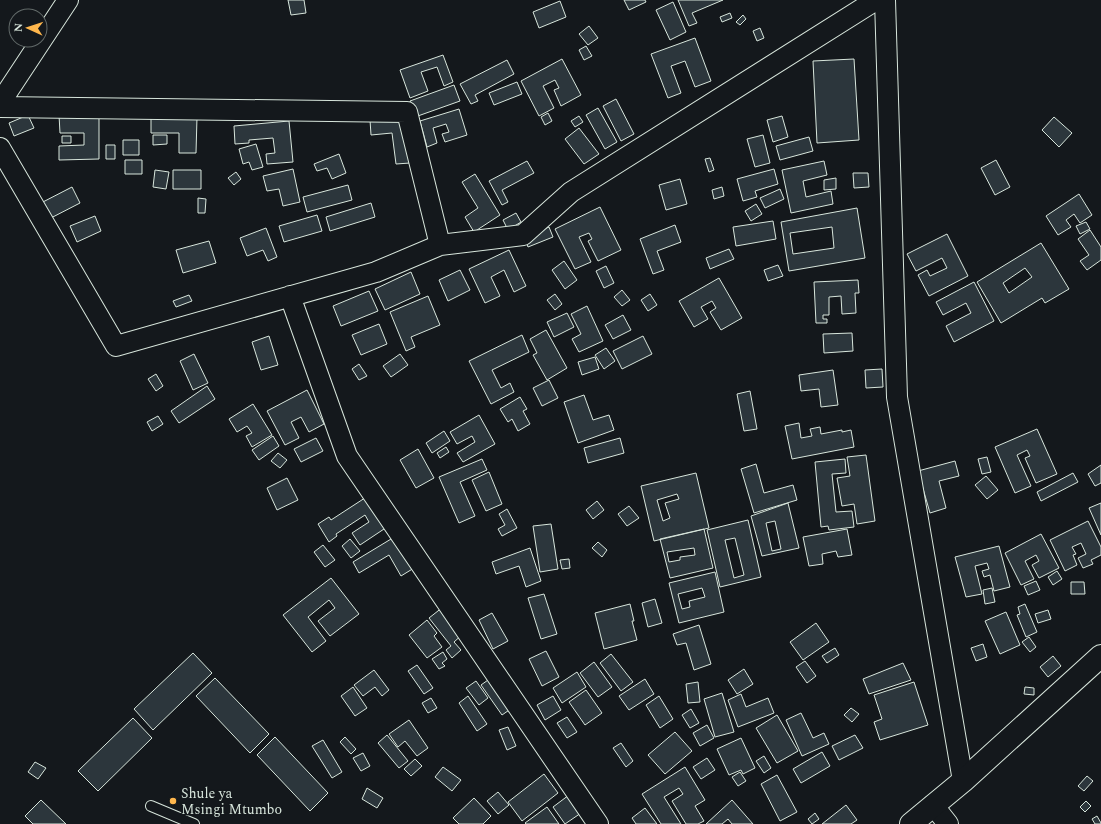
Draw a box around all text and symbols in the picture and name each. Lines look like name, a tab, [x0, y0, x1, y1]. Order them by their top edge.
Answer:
north arrow	[8, 8, 48, 48]
text: N	[10, 23, 27, 32]
place label: Shule ya Msingi Mtumbo	[181, 783, 282, 820]
marker: Shule ya Msingi Mtumbo	[168, 796, 178, 806]

